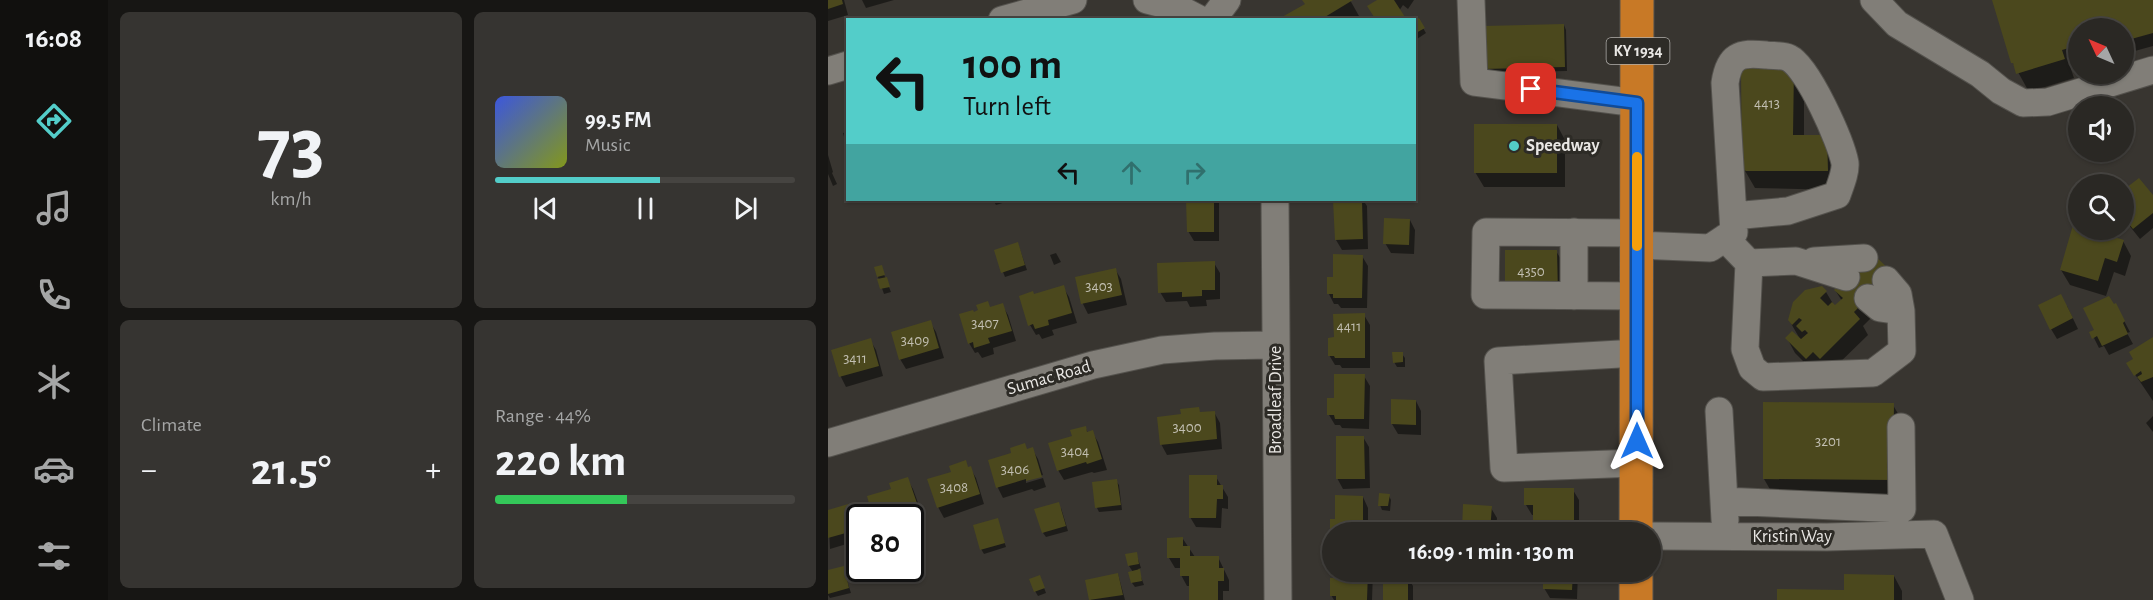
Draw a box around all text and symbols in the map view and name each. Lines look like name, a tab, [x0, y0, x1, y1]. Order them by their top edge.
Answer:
north arrow	[2068, 18, 2134, 84]
map controls	[2068, 18, 2134, 240]
text: 16:08	[26, 25, 82, 52]
road number: KY 1934	[1606, 38, 1670, 64]
icon: left	[864, 42, 942, 120]
text: 100 m	[963, 44, 1062, 86]
pin	[1505, 63, 1556, 114]
icon: arrive	[1514, 72, 1547, 105]
text: Turn left	[963, 93, 1051, 120]
house number: 4413	[1754, 96, 1780, 111]
button: sound	[2068, 96, 2134, 162]
icon: directions	[33, 100, 75, 142]
text: 73	[257, 109, 325, 187]
text: 99.5 FM	[585, 109, 651, 131]
text: Music	[585, 135, 631, 155]
place label: Speedway	[1526, 137, 1601, 155]
marker: Speedway	[1507, 139, 1521, 153]
icon: left	[1052, 156, 1085, 189]
icon: ahead	[1115, 156, 1148, 189]
icon: right	[1178, 156, 1211, 189]
button: search	[2068, 174, 2134, 240]
icon: music	[33, 187, 75, 229]
text: km/h	[270, 189, 312, 209]
icon: previous	[529, 192, 562, 225]
icon: pause	[629, 192, 662, 225]
icon: next	[729, 192, 762, 225]
house number: 4350	[1517, 264, 1545, 279]
icon: phone	[33, 274, 75, 316]
house number: 3403	[1085, 279, 1113, 294]
house number: 3407	[971, 316, 999, 331]
house number: 4411	[1337, 319, 1361, 334]
house number: 3409	[901, 333, 929, 348]
street label: Broadleaf Drive	[1267, 346, 1285, 454]
house number: 3411	[843, 351, 867, 366]
street label: Sumac Road	[1005, 358, 1093, 398]
icon: climate	[33, 361, 75, 403]
text: Range · 44%	[495, 406, 591, 426]
position arrow	[1605, 409, 1669, 473]
text: Climate	[141, 415, 202, 435]
house number: 3400	[1172, 420, 1202, 435]
house number: 3201	[1815, 434, 1841, 449]
text: 220 km	[495, 439, 626, 484]
house number: 3404	[1061, 444, 1089, 459]
icon: car	[33, 448, 75, 490]
text: 21.5°	[251, 448, 331, 493]
text: −	[141, 454, 157, 487]
text: +	[425, 454, 441, 487]
house number: 3406	[1001, 462, 1029, 477]
house number: 3408	[940, 480, 968, 495]
speed limit sign: 80	[846, 504, 924, 582]
street label: Kristin Way	[1752, 528, 1832, 546]
icon: filters	[33, 535, 75, 577]
text: 16:09 · 1 min · 130 m	[1409, 541, 1574, 563]

